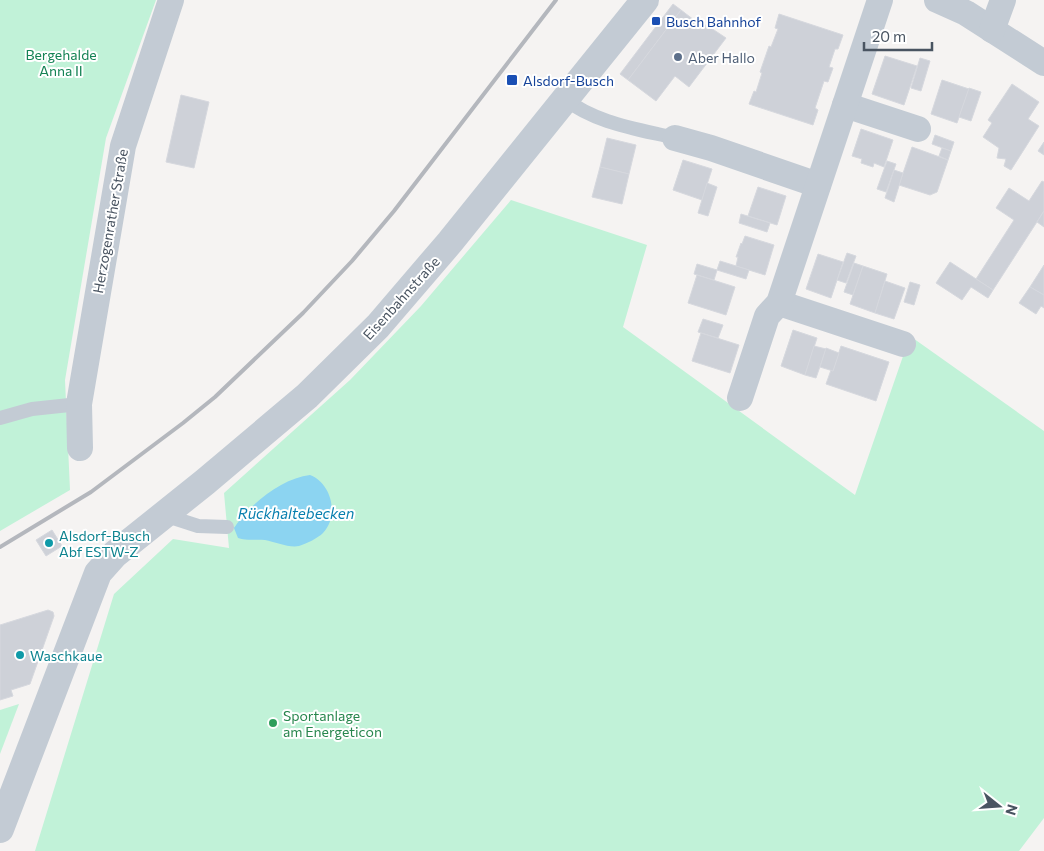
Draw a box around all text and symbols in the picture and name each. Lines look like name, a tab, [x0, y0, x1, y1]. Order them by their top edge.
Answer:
place label: Busch Bahnhof	[666, 13, 762, 30]
marker: Busch Bahnhof	[650, 15, 662, 27]
scale bar	[864, 20, 932, 52]
text: 20 m	[872, 27, 906, 45]
park label: Bergehalde Anna II	[25, 46, 97, 79]
place label: Aber Hallo	[688, 49, 755, 66]
marker: Aber Hallo	[672, 51, 684, 63]
place label: Alsdorf-Busch	[523, 72, 614, 89]
marker: Alsdorf-Busch	[505, 73, 519, 87]
street label: Herzogenrather Straße	[89, 147, 131, 295]
street label: Eisenbahnstraße	[359, 253, 443, 343]
water label: Rückhaltebecken	[238, 504, 354, 522]
place label: Alsdorf-Busch Abf ESTW-Z	[59, 527, 150, 560]
marker: Alsdorf-Busch Abf ESTW-Z	[43, 537, 55, 549]
place label: Waschkaue	[30, 647, 102, 664]
marker: Waschkaue	[14, 649, 26, 661]
place label: Sportanlage am Energeticon	[283, 707, 382, 740]
marker: Sportanlage am Energeticon	[267, 717, 279, 729]
north arrow	[974, 781, 1024, 831]
text: N	[1002, 802, 1022, 817]

